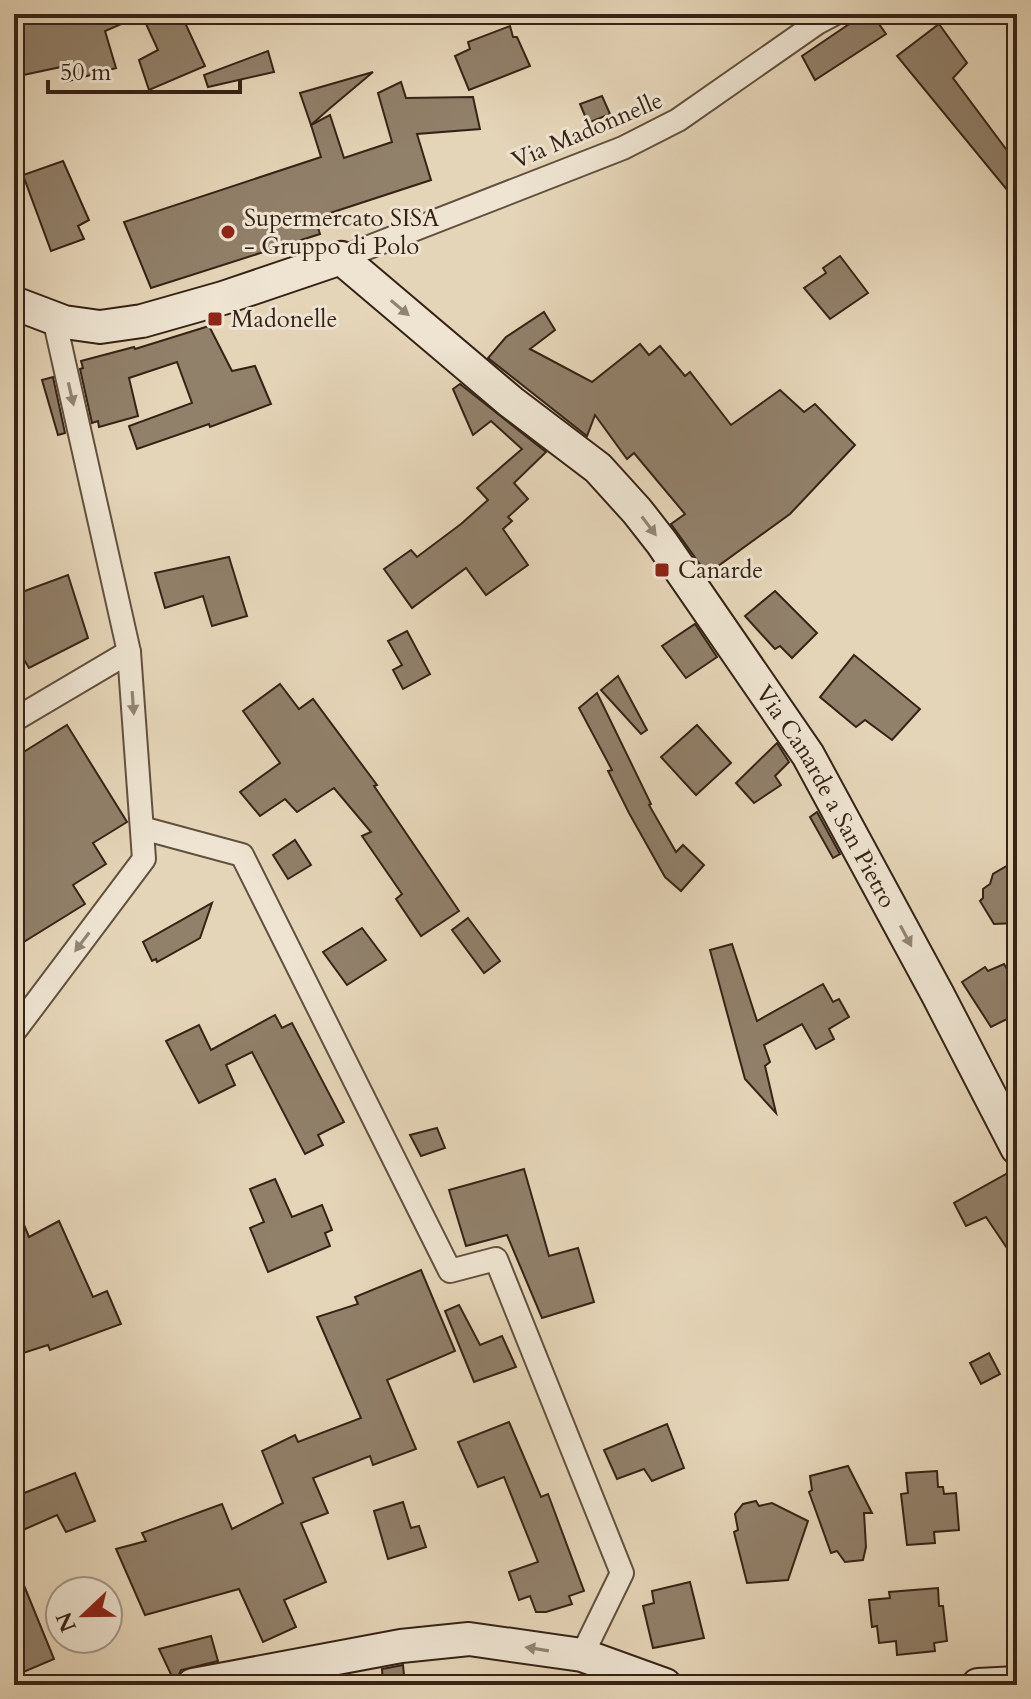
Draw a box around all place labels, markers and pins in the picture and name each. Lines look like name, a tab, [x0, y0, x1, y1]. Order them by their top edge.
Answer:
place label: Supermercato SISA - Gruppo di Polo	[244, 202, 440, 263]
marker: Supermercato SISA - Gruppo di Polo	[219, 223, 237, 241]
place label: Madonelle	[231, 303, 337, 336]
marker: Madonelle	[206, 310, 224, 328]
place label: Canarde	[678, 554, 763, 587]
marker: Canarde	[653, 561, 671, 579]

